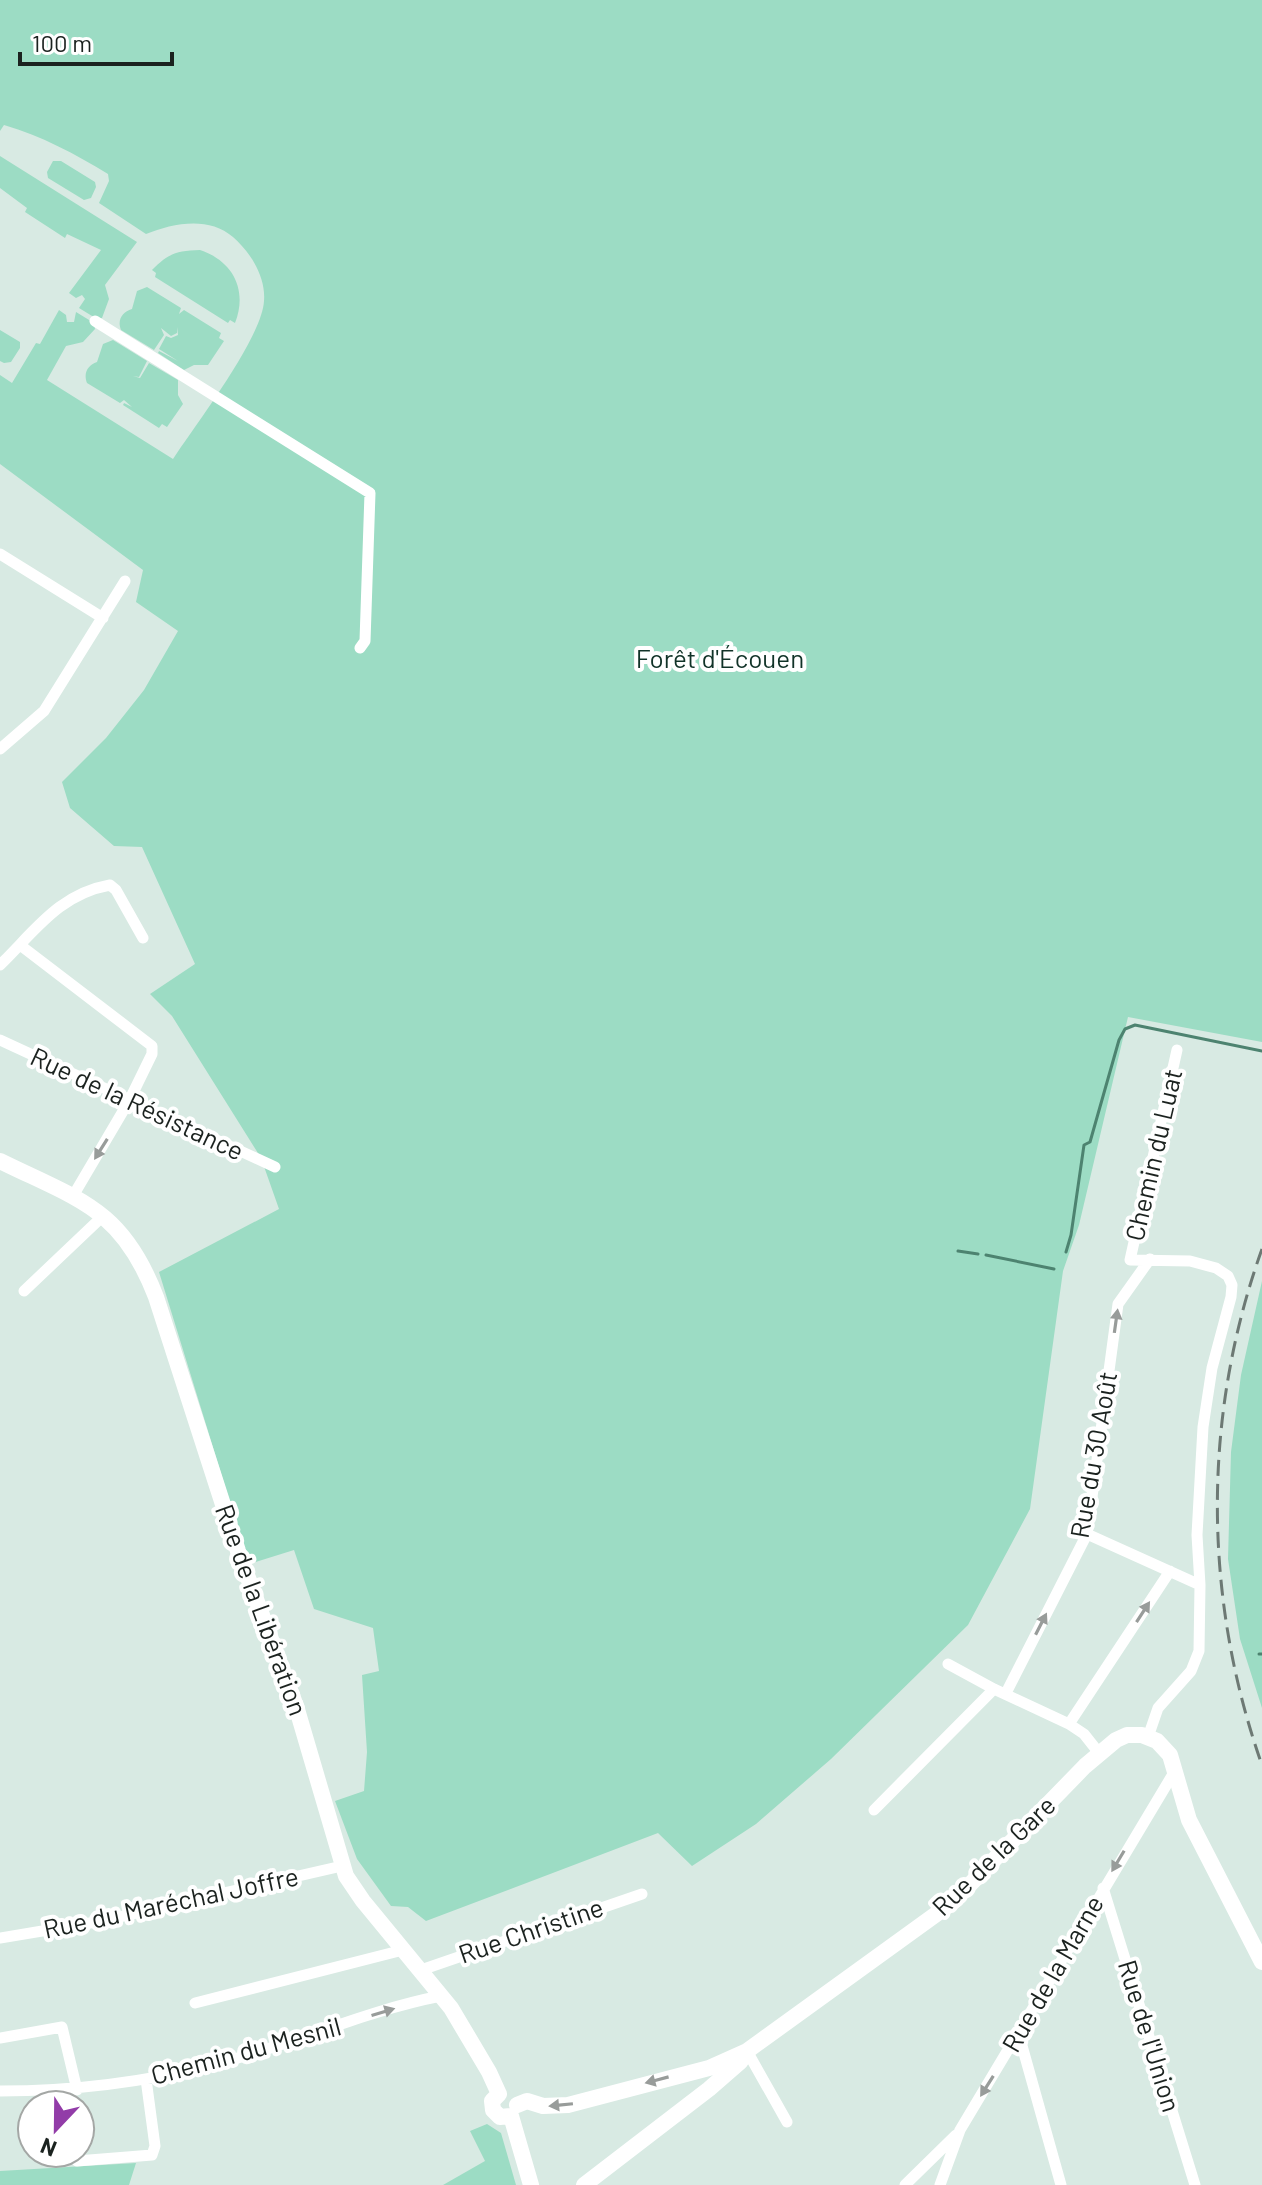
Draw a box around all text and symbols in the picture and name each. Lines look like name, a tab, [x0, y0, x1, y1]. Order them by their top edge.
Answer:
scale bar	[20, 16, 172, 66]
text: 100 m	[32, 28, 92, 57]
park label: Forêt d'Écouen	[636, 642, 804, 673]
street label: Rue de la Résistance	[26, 1040, 249, 1166]
street label: Chemin du Luat	[1118, 1066, 1187, 1244]
one-way arrow	[93, 1138, 108, 1159]
one-way arrow	[1110, 1308, 1123, 1333]
street label: Rue du 30 Août	[1063, 1369, 1122, 1540]
street label: Rue de la Libération	[210, 1500, 315, 1719]
one-way arrow	[1135, 1601, 1150, 1623]
one-way arrow	[1035, 1612, 1048, 1635]
street label: Rue de la Gare	[925, 1789, 1061, 1921]
one-way arrow	[1112, 1850, 1126, 1872]
street label: Rue du Maréchal Joffre	[40, 1859, 301, 1944]
street label: Rue de la Marne	[994, 1889, 1109, 2057]
street label: Rue Christine	[454, 1890, 607, 1969]
street label: Rue de l'Union	[1113, 1956, 1188, 2115]
one-way arrow	[371, 2005, 395, 2018]
street label: Chemin du Mesnil	[147, 2009, 344, 2090]
one-way arrow	[644, 2074, 668, 2087]
one-way arrow	[981, 2075, 995, 2097]
north arrow	[16, 2089, 96, 2169]
one-way arrow	[548, 2098, 573, 2111]
text: N	[36, 2134, 60, 2163]

